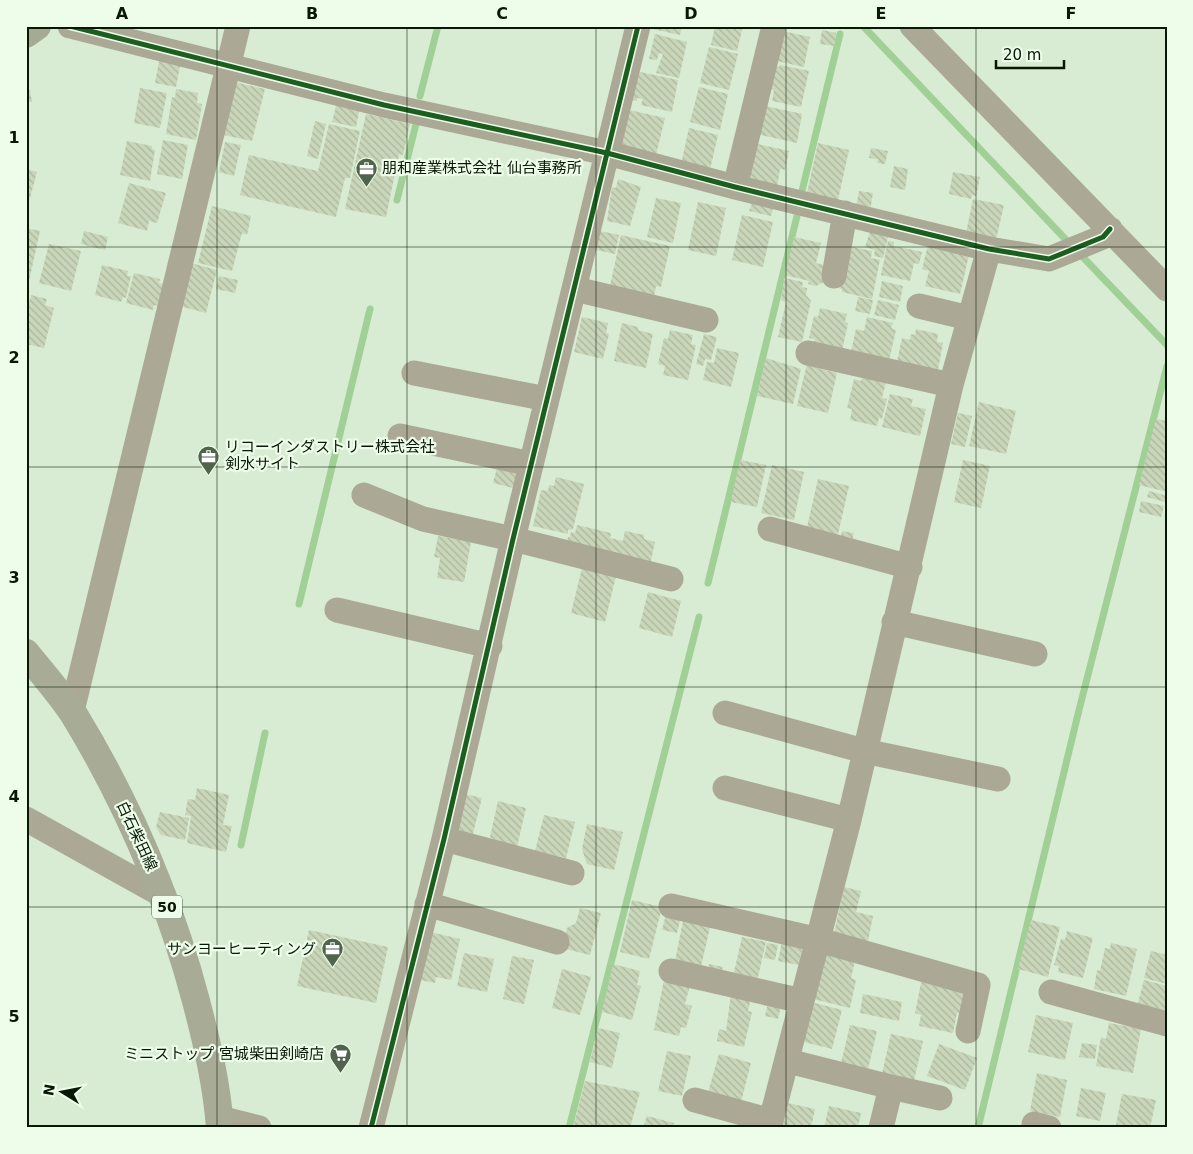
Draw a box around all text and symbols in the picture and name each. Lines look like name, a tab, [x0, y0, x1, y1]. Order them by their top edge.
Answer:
text: A	[116, 4, 129, 23]
text: B	[306, 4, 318, 23]
text: C	[496, 4, 508, 23]
text: D	[684, 4, 698, 23]
text: E	[876, 4, 886, 23]
text: F	[1066, 4, 1076, 23]
scale bar	[996, 38, 1063, 70]
text: 20 m	[1003, 46, 1041, 64]
text: 1	[8, 128, 20, 147]
office icon: 朋和産業株式会社 仙台事務所	[354, 156, 378, 187]
place label: 朋和産業株式会社 仙台事務所	[382, 159, 582, 177]
text: 2	[8, 348, 20, 367]
place label: リコーインダストリー株式会社 剣水サイト	[225, 438, 435, 473]
office icon: リコーインダストリー株式会社 剣水サイト	[197, 444, 221, 475]
text: 3	[8, 568, 20, 587]
text: 4	[8, 787, 20, 806]
street label: 白石柴田線	[113, 798, 161, 874]
road number: 50	[152, 896, 182, 919]
office icon: サンヨーヒーティング	[320, 937, 344, 968]
place label: サンヨーヒーティング	[167, 940, 316, 958]
text: 5	[8, 1007, 20, 1026]
supermarket icon: ミニストップ 宮城柴田剣崎店	[328, 1042, 352, 1073]
place label: ミニストップ 宮城柴田剣崎店	[124, 1045, 324, 1063]
north arrow	[38, 1066, 88, 1116]
text: N	[40, 1083, 58, 1097]

